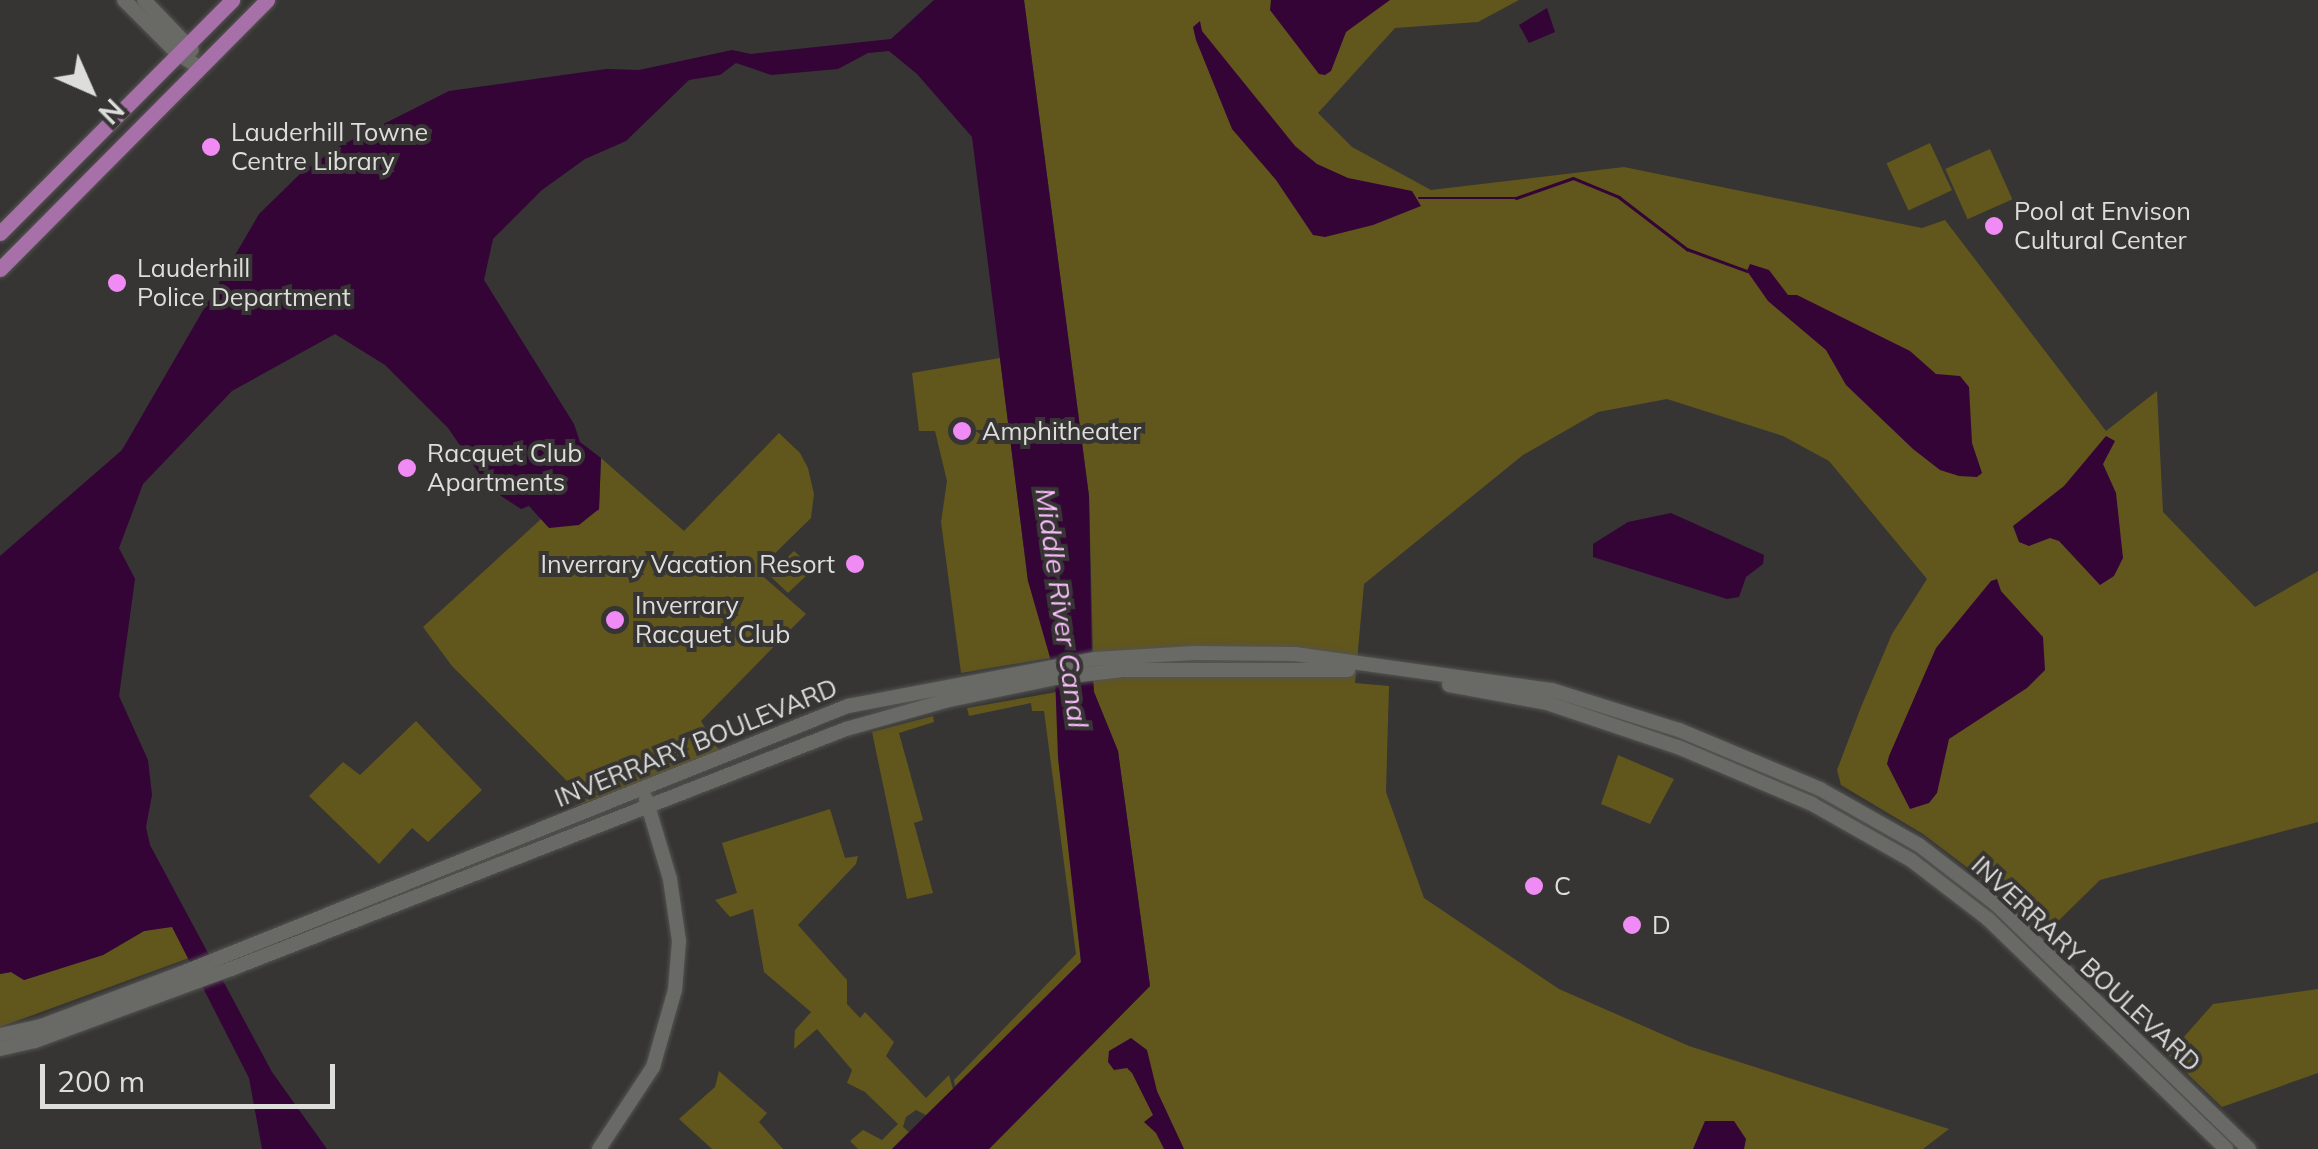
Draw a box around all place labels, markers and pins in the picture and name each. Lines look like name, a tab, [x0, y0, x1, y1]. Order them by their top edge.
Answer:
place label: Lauderhill Towne Centre Library	[231, 118, 428, 177]
marker: Lauderhill Towne Centre Library	[200, 136, 222, 158]
place label: Pool at Envison Cultural Center	[2014, 197, 2191, 256]
marker: Pool at Envison Cultural Center	[1983, 215, 2005, 237]
place label: Lauderhill Police Department	[137, 254, 351, 313]
marker: Lauderhill Police Department	[106, 272, 128, 294]
place label: Amphitheater	[982, 416, 1141, 446]
marker: Amphitheater	[951, 420, 973, 442]
place label: Racquet Club Apartments	[427, 439, 582, 498]
marker: Racquet Club Apartments	[396, 457, 418, 479]
place label: Inverrary Vacation Resort	[540, 549, 835, 579]
marker: Inverrary Vacation Resort	[844, 553, 866, 575]
place label: Inverrary Racquet Club	[635, 591, 790, 650]
marker: Inverrary Racquet Club	[604, 609, 626, 631]
place label: C	[1554, 871, 1571, 901]
marker: C	[1523, 875, 1545, 897]
place label: D	[1652, 910, 1671, 940]
marker: D	[1621, 914, 1643, 936]

